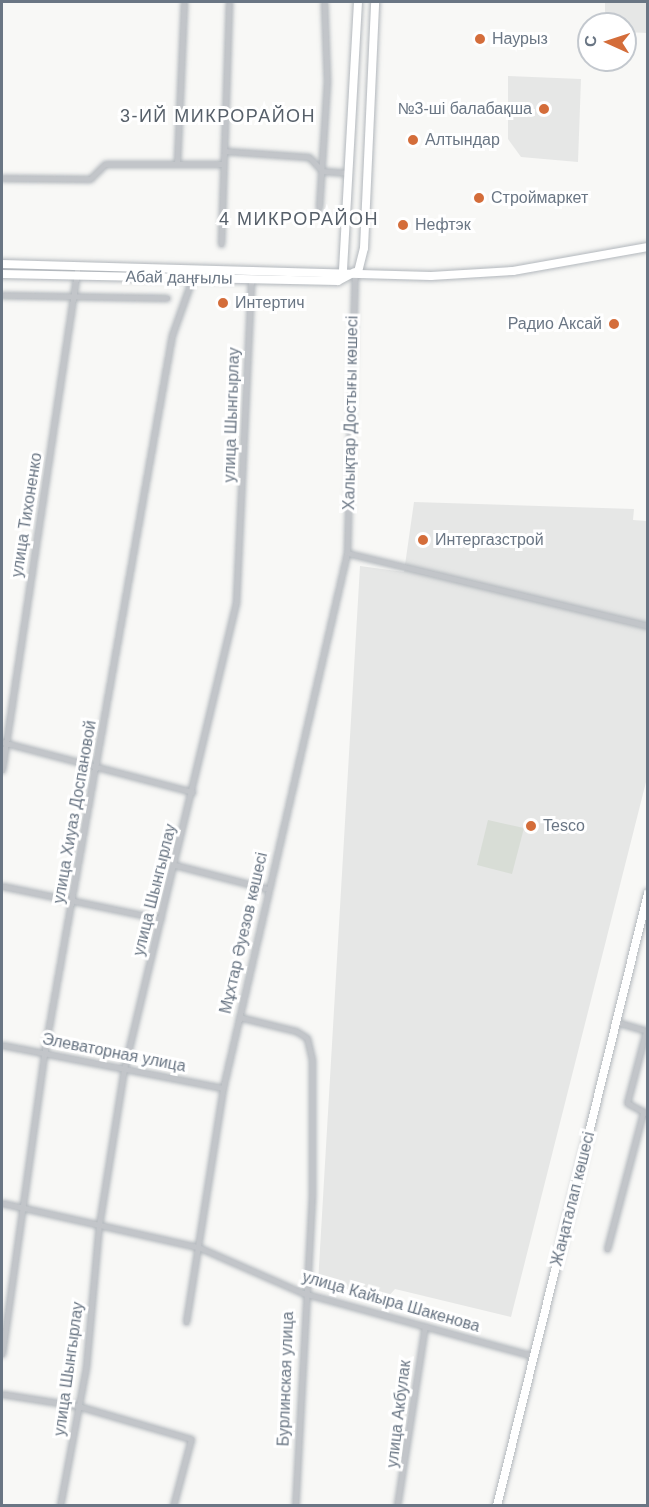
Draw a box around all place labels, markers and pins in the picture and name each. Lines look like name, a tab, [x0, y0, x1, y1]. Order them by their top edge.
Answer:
place label: Наурыз	[492, 29, 548, 49]
marker: Наурыз	[473, 32, 487, 46]
place label: №3-ші балабақша	[397, 99, 532, 119]
marker: №3-ші балабақша	[537, 102, 551, 116]
place label: Алтындар	[425, 130, 500, 150]
marker: Алтындар	[406, 133, 420, 147]
place label: Строймаркет	[491, 188, 588, 208]
marker: Строймаркет	[472, 191, 486, 205]
place label: Нефтэк	[415, 215, 471, 235]
marker: Нефтэк	[396, 218, 410, 232]
place label: Интертич	[235, 293, 305, 313]
marker: Интертич	[216, 296, 230, 310]
place label: Радио Аксай	[508, 314, 602, 334]
marker: Радио Аксай	[607, 317, 621, 331]
place label: Интергазстрой	[435, 530, 544, 550]
marker: Интергазстрой	[416, 533, 430, 547]
place label: Tesco	[543, 816, 585, 836]
marker: Tesco	[524, 819, 538, 833]

